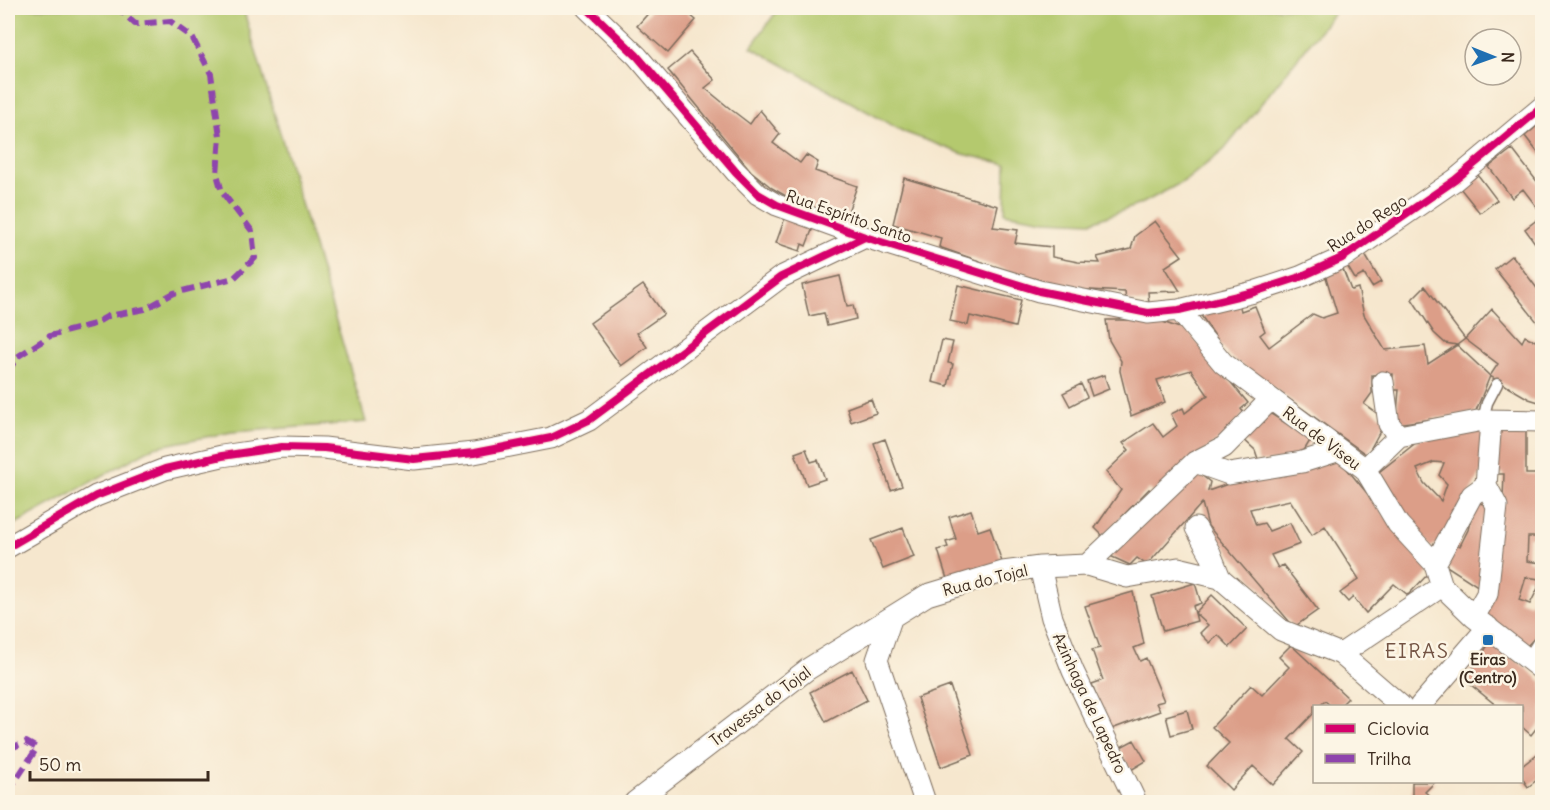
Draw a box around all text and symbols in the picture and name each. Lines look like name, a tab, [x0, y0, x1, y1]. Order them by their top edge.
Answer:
north arrow	[1463, 27, 1523, 87]
text: N	[1498, 52, 1518, 63]
street label: Rua Espírito Santo	[784, 185, 914, 247]
street label: Rua do Rego	[1323, 190, 1411, 256]
street label: Rua de Viseu	[1279, 402, 1365, 474]
street label: Rua do Tojal	[940, 560, 1030, 600]
street label: Azinhaga de Lapedro	[1049, 629, 1131, 777]
marker: Eiras (Centro)	[1481, 633, 1495, 647]
district label: EIRAS	[1385, 638, 1449, 663]
place label: Eiras (Centro)	[1459, 649, 1517, 688]
street label: Travessa do Tojal	[705, 661, 815, 751]
legend	[1313, 705, 1523, 783]
text: Ciclovia	[1367, 717, 1429, 740]
scale bar	[30, 744, 208, 782]
text: Trilha	[1367, 747, 1411, 770]
text: 50 m	[39, 753, 81, 776]

